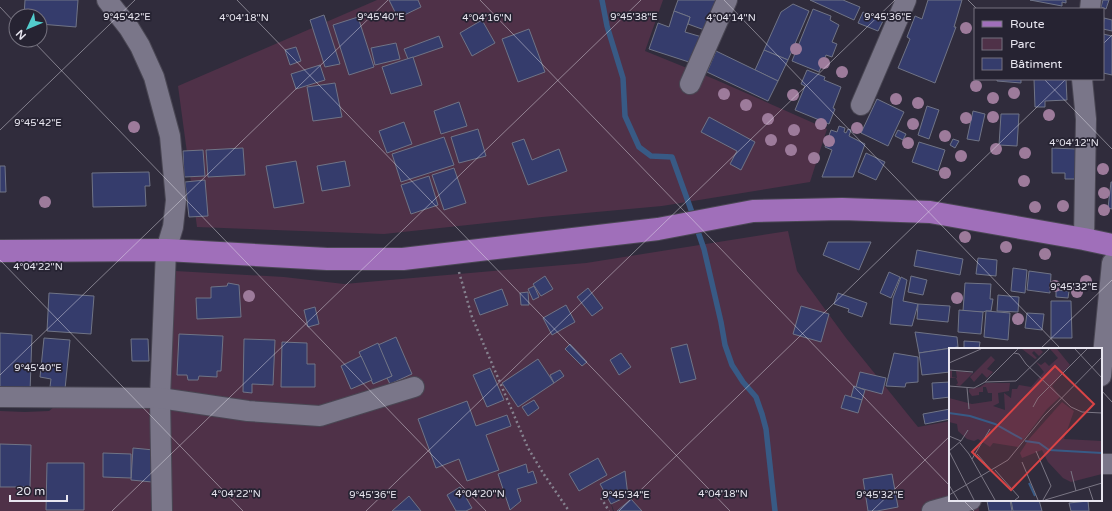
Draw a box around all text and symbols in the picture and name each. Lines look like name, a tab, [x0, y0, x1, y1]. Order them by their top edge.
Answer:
north arrow	[8, 8, 48, 48]
legend	[974, 8, 1104, 80]
text: 9°45'42"E	[103, 11, 151, 23]
text: 9°45'40"E	[357, 11, 405, 23]
text: 9°45'38"E	[610, 11, 658, 23]
text: 9°45'36"E	[864, 11, 912, 23]
text: 4°04'18"N	[219, 12, 269, 24]
text: 4°04'16"N	[462, 12, 512, 24]
text: 4°04'14"N	[706, 12, 756, 24]
text: Route	[1010, 17, 1045, 31]
text: N	[13, 27, 29, 42]
text: Parc	[1010, 37, 1035, 51]
text: Bâtiment	[1010, 57, 1062, 71]
text: 9°45'42"E	[14, 117, 62, 129]
text: 4°04'12"N	[1049, 137, 1099, 149]
text: 4°04'22"N	[13, 261, 63, 273]
text: 9°45'32"E	[1050, 281, 1098, 293]
inset map	[949, 348, 1102, 501]
text: 9°45'40"E	[14, 362, 62, 374]
scale bar	[10, 477, 67, 503]
text: 20 m	[16, 484, 45, 498]
text: 4°04'22"N	[211, 488, 261, 500]
text: 4°04'20"N	[455, 488, 505, 500]
text: 4°04'18"N	[698, 488, 748, 500]
text: 9°45'36"E	[349, 489, 397, 501]
text: 9°45'34"E	[602, 489, 650, 501]
text: 9°45'32"E	[856, 489, 904, 501]

